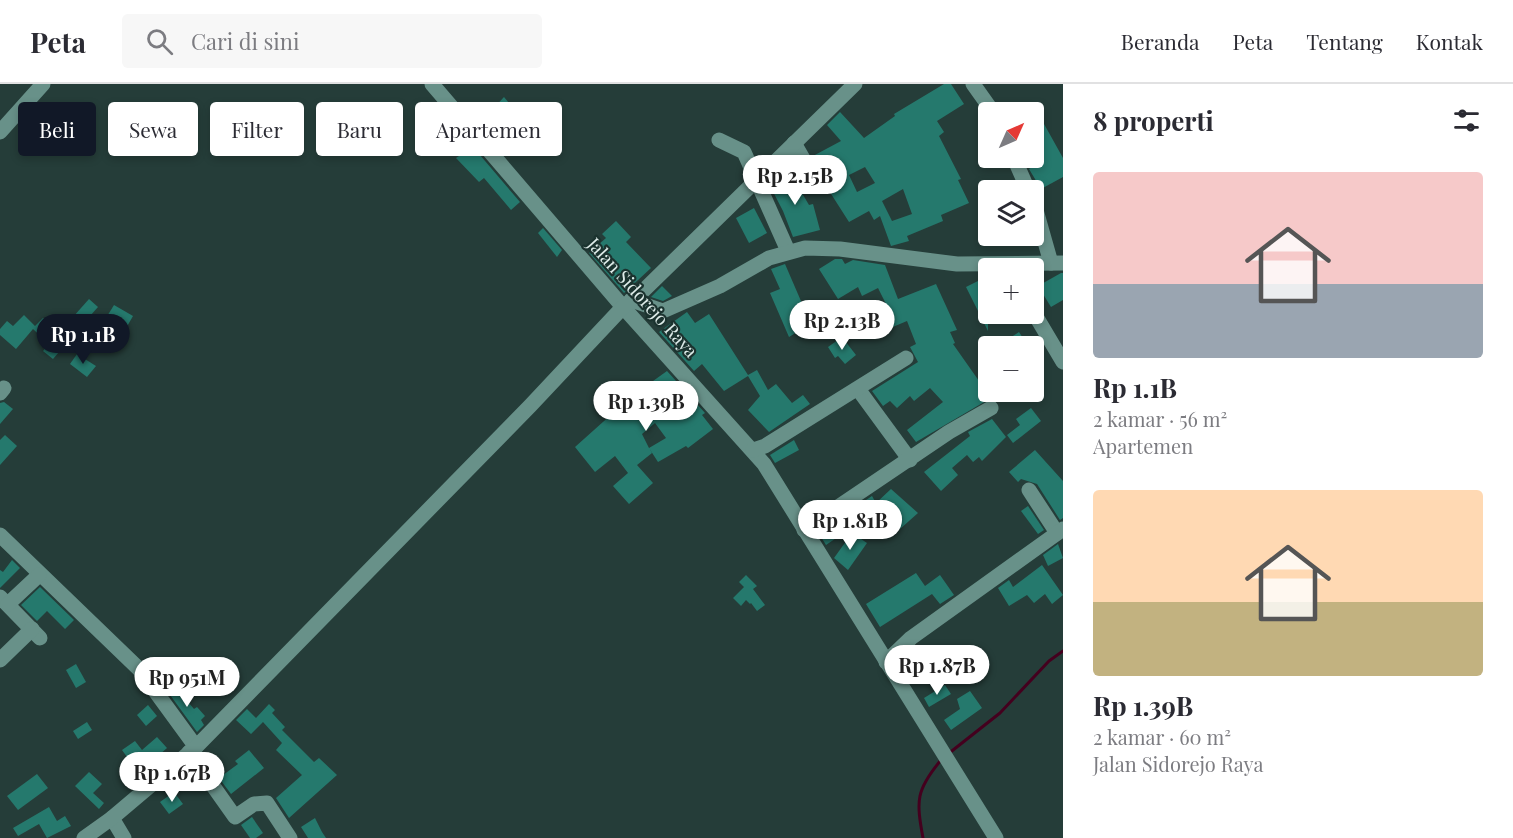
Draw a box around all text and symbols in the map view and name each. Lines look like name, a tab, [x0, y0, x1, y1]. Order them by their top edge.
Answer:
search box	[122, 14, 542, 68]
text: Peta	[30, 23, 86, 60]
icon: search	[143, 25, 176, 58]
text: Cari di sini	[191, 26, 299, 56]
text: Beranda	[1121, 27, 1200, 55]
text: Peta	[1233, 27, 1273, 55]
text: Tentang	[1306, 27, 1383, 55]
text: Kontak	[1416, 27, 1483, 55]
chip: Beli	[18, 102, 96, 156]
chip: Sewa	[108, 102, 198, 156]
chip: Filter	[210, 102, 304, 156]
chip: Baru	[316, 102, 403, 156]
chip: Apartemen	[415, 102, 562, 156]
north arrow	[978, 102, 1044, 168]
map controls	[978, 102, 1044, 402]
text: 8 properti	[1093, 103, 1214, 138]
icon: filters	[1450, 104, 1483, 137]
pin: Rp 2.15B	[733, 155, 857, 206]
text: Rp 2.15B	[757, 161, 833, 188]
button: layers	[978, 180, 1044, 246]
icon: home	[1234, 211, 1342, 319]
street label: Jalan Sidorejo Raya	[582, 232, 703, 362]
button: +	[978, 258, 1044, 324]
pin: Rp 2.13B	[780, 300, 904, 351]
text: Rp 2.13B	[804, 306, 880, 333]
pin: Rp 1.1B	[28, 314, 138, 365]
text: Rp 1.1B	[51, 320, 115, 347]
button: −	[978, 336, 1044, 402]
text: Rp 1.1B	[1093, 370, 1177, 405]
pin: Rp 1.39B	[584, 381, 708, 432]
text: Rp 1.39B	[607, 387, 685, 414]
text: 2 kamar · 56 m²	[1093, 405, 1227, 432]
text: Apartemen	[1093, 432, 1193, 459]
pin: Rp 1.81B	[788, 500, 912, 551]
text: Rp 1.81B	[812, 506, 888, 533]
icon: home	[1234, 529, 1342, 637]
pin: Rp 1.87B	[875, 645, 999, 696]
text: Rp 1.87B	[898, 651, 976, 678]
pin: Rp 951M	[132, 657, 242, 708]
text: Rp 951M	[149, 663, 225, 690]
text: Rp 1.39B	[1093, 688, 1193, 723]
text: 2 kamar · 60 m²	[1093, 723, 1231, 750]
text: Jalan Sidorejo Raya	[1093, 750, 1264, 777]
pin: Rp 1.67B	[110, 752, 234, 803]
text: Rp 1.67B	[133, 758, 211, 785]

